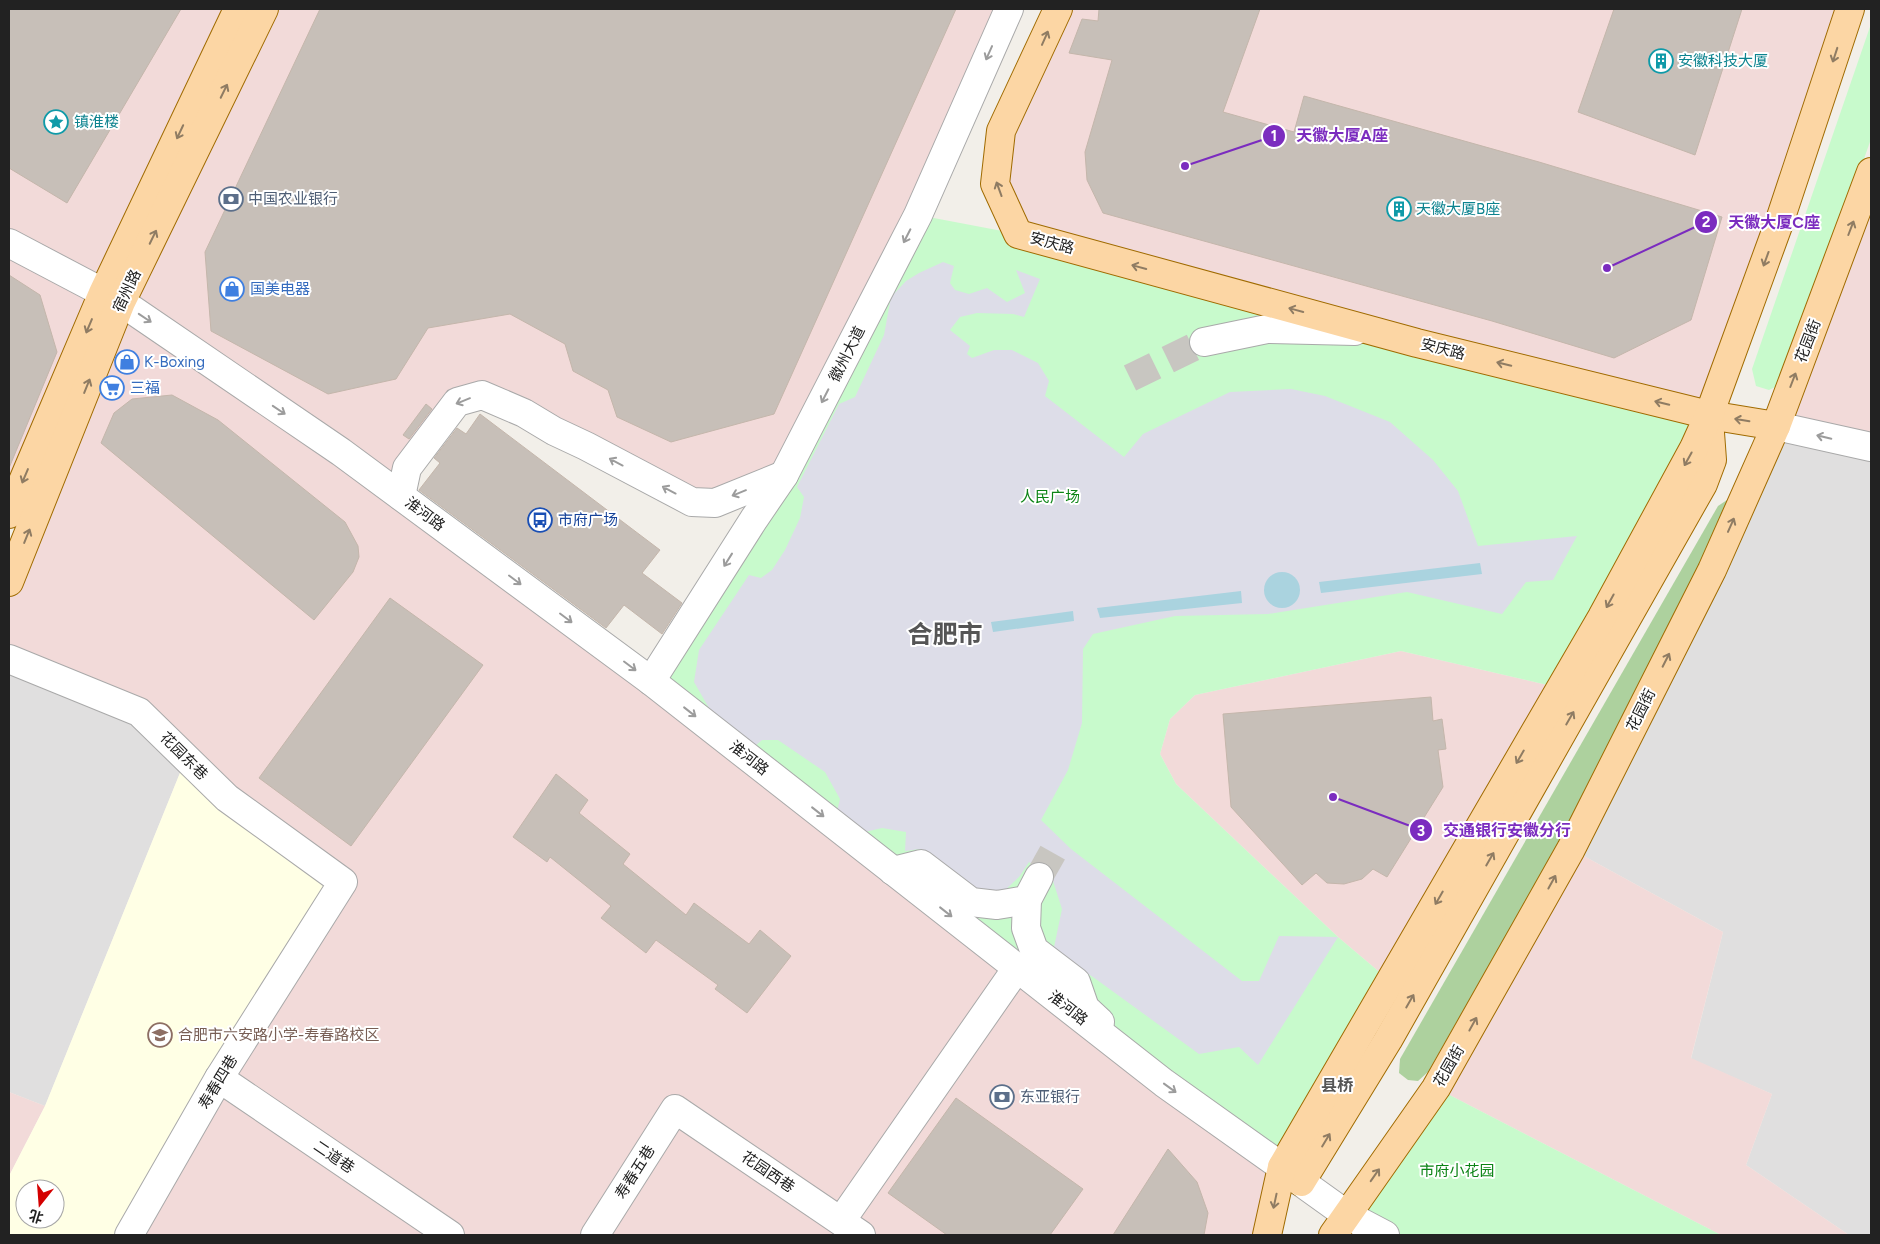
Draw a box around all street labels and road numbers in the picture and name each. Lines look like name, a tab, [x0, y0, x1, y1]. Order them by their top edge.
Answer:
street label: 安庆路	[1028, 228, 1076, 258]
street label: 宿州路	[109, 267, 145, 315]
street label: 花园街	[1792, 317, 1824, 365]
street label: 徽州大道	[825, 323, 869, 385]
street label: 安庆路	[1419, 335, 1467, 363]
street label: 淮河路	[402, 493, 448, 535]
street label: 花园街	[1623, 686, 1659, 734]
street label: 花园东巷	[156, 728, 212, 784]
street label: 淮河路	[726, 737, 772, 779]
street label: 淮河路	[1045, 987, 1091, 1029]
street label: 花园街	[1430, 1042, 1468, 1090]
street label: 寿春四巷	[195, 1052, 241, 1112]
street label: 二道巷	[310, 1137, 358, 1177]
street label: 寿春五巷	[611, 1142, 659, 1202]
street label: 花园西巷	[738, 1148, 798, 1196]

